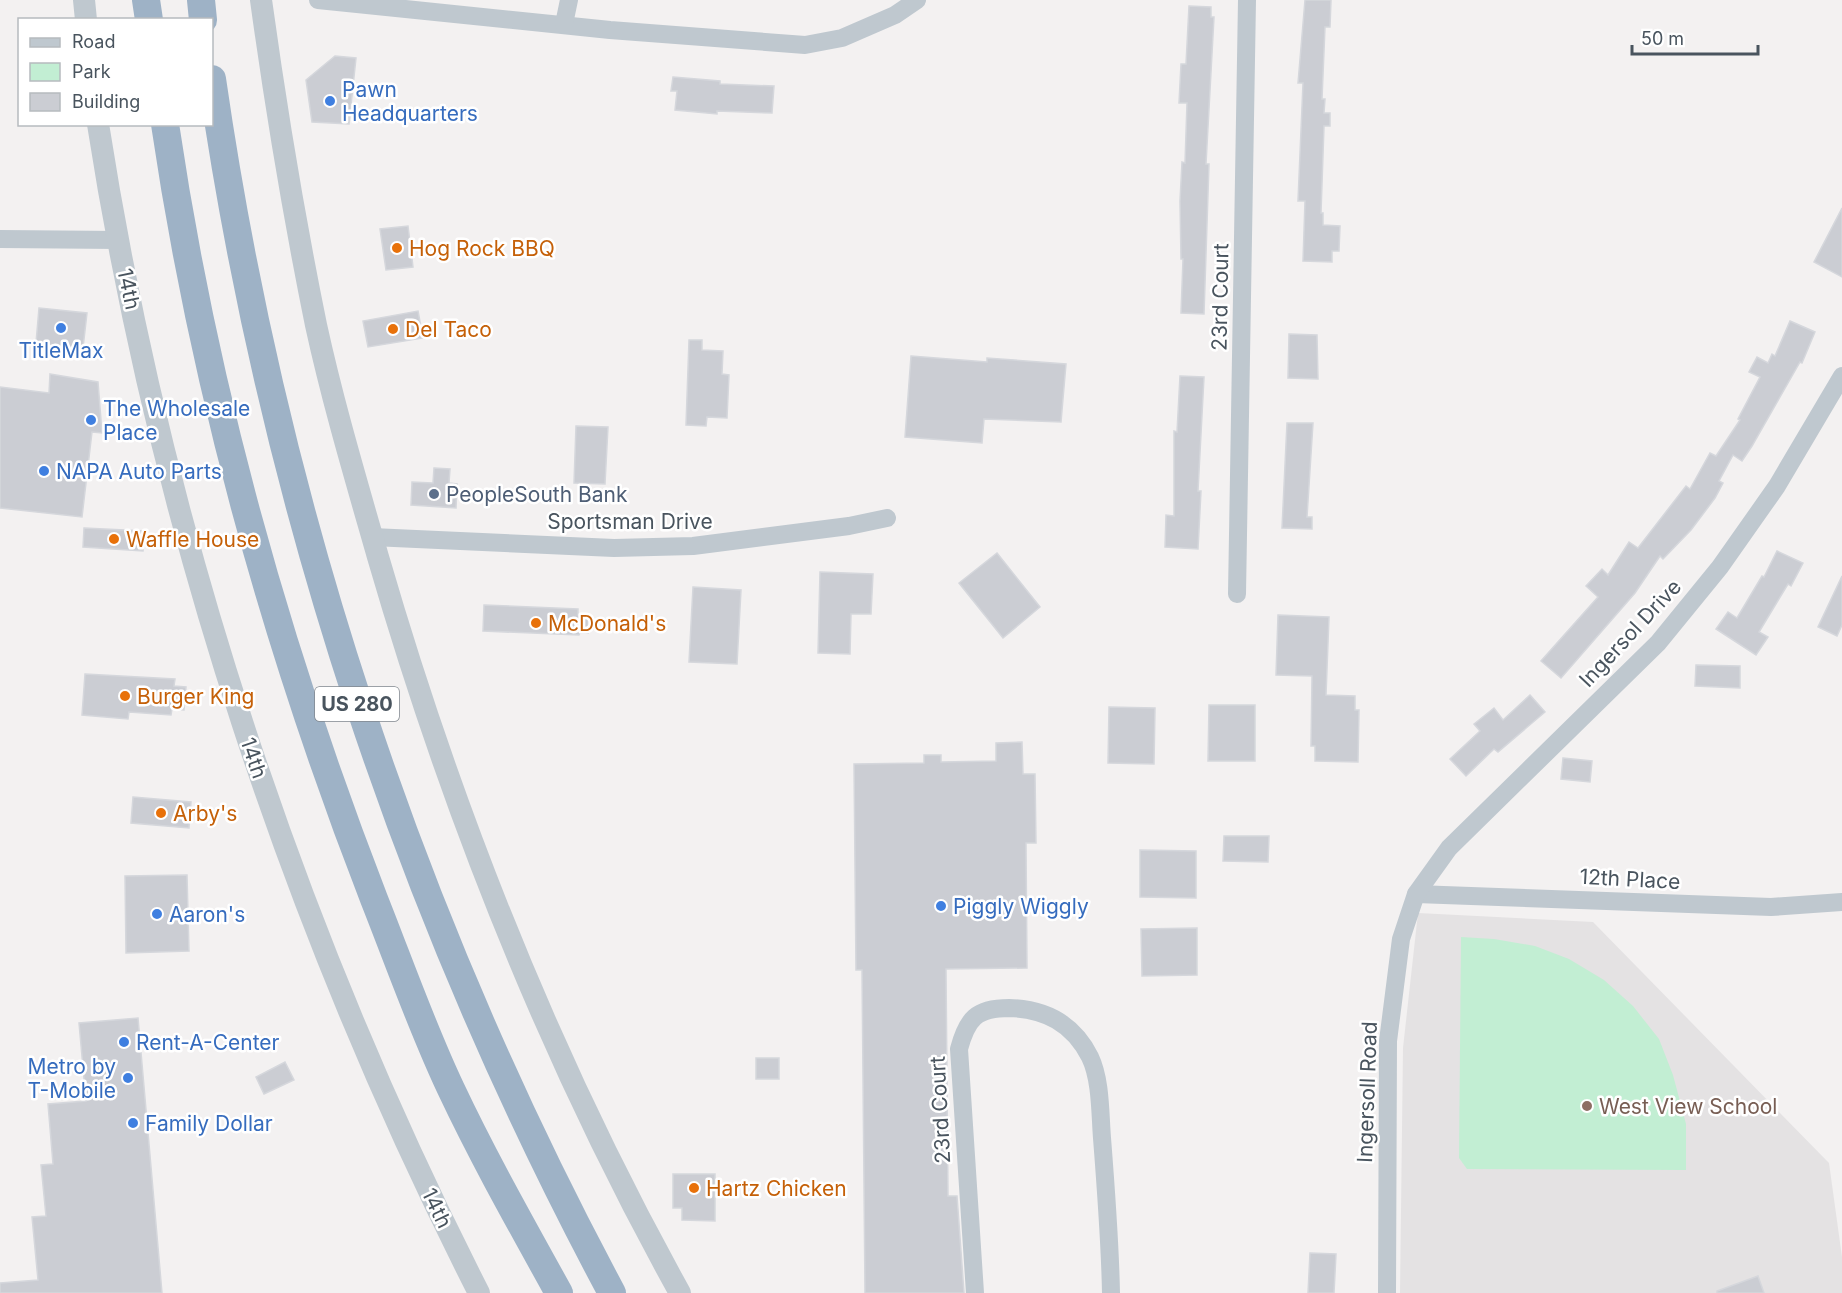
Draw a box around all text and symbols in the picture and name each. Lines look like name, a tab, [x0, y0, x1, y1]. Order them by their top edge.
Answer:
legend	[18, 18, 213, 126]
scale bar	[1632, 18, 1758, 56]
text: 50 m	[1641, 28, 1684, 49]
text: Road	[72, 31, 115, 52]
text: Park	[72, 61, 111, 82]
place label: Pawn Headquarters	[342, 77, 478, 126]
text: Building	[72, 91, 140, 112]
marker: Pawn Headquarters	[323, 94, 337, 108]
place label: Hog Rock BBQ	[409, 236, 555, 261]
marker: Hog Rock BBQ	[390, 241, 404, 255]
street label: 23rd Court	[1207, 243, 1233, 351]
street label: 14th	[112, 266, 146, 312]
place label: Del Taco	[405, 317, 492, 342]
marker: TitleMax	[54, 321, 68, 335]
marker: Del Taco	[386, 322, 400, 336]
place label: TitleMax	[18, 338, 104, 363]
place label: The Wholesale Place	[103, 396, 250, 445]
marker: The Wholesale Place	[84, 413, 98, 427]
place label: NAPA Auto Parts	[56, 459, 222, 484]
marker: NAPA Auto Parts	[37, 464, 51, 478]
place label: PeopleSouth Bank	[446, 482, 628, 507]
marker: PeopleSouth Bank	[427, 487, 441, 501]
street label: Sportsman Drive	[547, 509, 713, 534]
place label: Waffle House	[126, 527, 259, 552]
marker: Waffle House	[107, 532, 121, 546]
street label: Ingersol Drive	[1574, 574, 1686, 692]
place label: McDonald's	[548, 611, 666, 636]
marker: McDonald's	[529, 616, 543, 630]
place label: Burger King	[137, 684, 254, 709]
road number: US 280	[315, 687, 399, 721]
marker: Burger King	[118, 689, 132, 703]
street label: 14th	[235, 734, 273, 782]
place label: Arby's	[173, 801, 237, 826]
marker: Arby's	[154, 806, 168, 820]
street label: 12th Place	[1579, 864, 1681, 894]
place label: Piggly Wiggly	[953, 894, 1089, 919]
marker: Piggly Wiggly	[934, 899, 948, 913]
place label: Aaron's	[169, 902, 245, 927]
marker: Aaron's	[150, 907, 164, 921]
street label: Ingersoll Road	[1352, 1021, 1382, 1163]
place label: Rent-A-Center	[136, 1030, 280, 1055]
marker: Rent-A-Center	[117, 1035, 131, 1049]
place label: Metro by T-Mobile	[27, 1054, 116, 1103]
street label: 23rd Court	[925, 1056, 955, 1164]
marker: Metro by T-Mobile	[121, 1071, 135, 1085]
place label: West View School	[1599, 1094, 1777, 1119]
marker: West View School	[1580, 1099, 1594, 1113]
place label: Family Dollar	[145, 1111, 273, 1136]
marker: Family Dollar	[126, 1116, 140, 1130]
place label: Hartz Chicken	[706, 1176, 847, 1201]
marker: Hartz Chicken	[687, 1181, 701, 1195]
street label: 14th	[417, 1184, 457, 1232]

